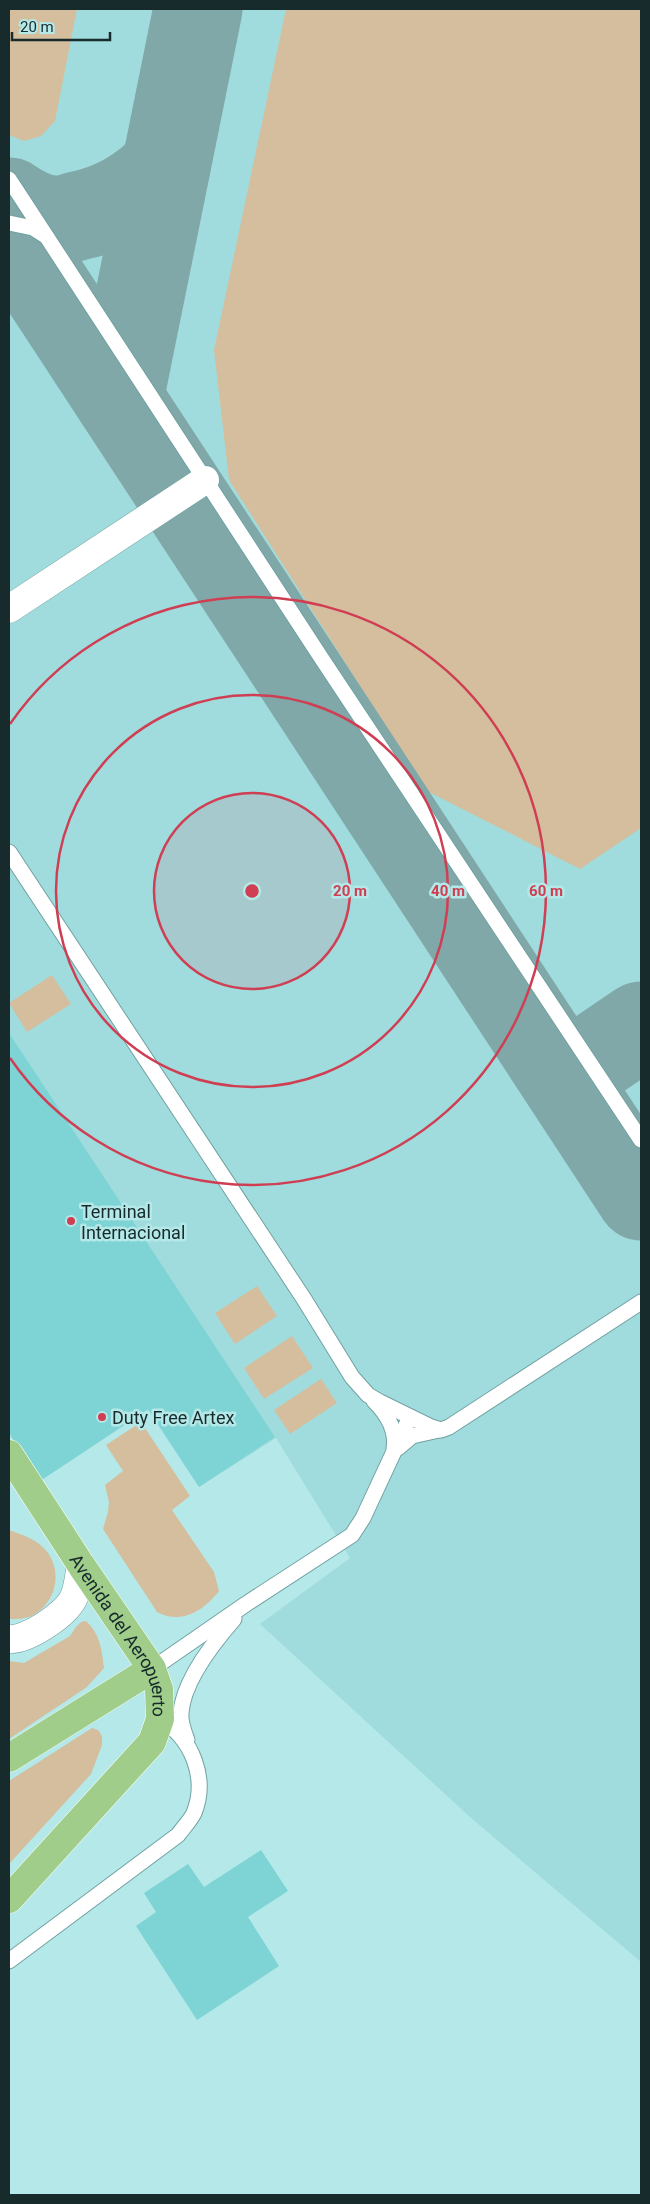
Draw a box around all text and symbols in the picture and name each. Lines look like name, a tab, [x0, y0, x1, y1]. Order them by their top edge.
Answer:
scale bar	[12, 10, 110, 42]
text: 20 m	[20, 18, 54, 36]
centre of rings	[243, 882, 261, 900]
text: 20 m	[333, 882, 367, 900]
text: 40 m	[431, 882, 465, 900]
text: 60 m	[529, 882, 563, 900]
place label: Terminal Internacional	[81, 1201, 185, 1243]
marker: Terminal Internacional	[65, 1215, 77, 1227]
place label: Duty Free Artex	[112, 1407, 235, 1428]
marker: Duty Free Artex	[96, 1411, 108, 1423]
street label: Avenida del Aeropuerto	[66, 1550, 170, 1717]

